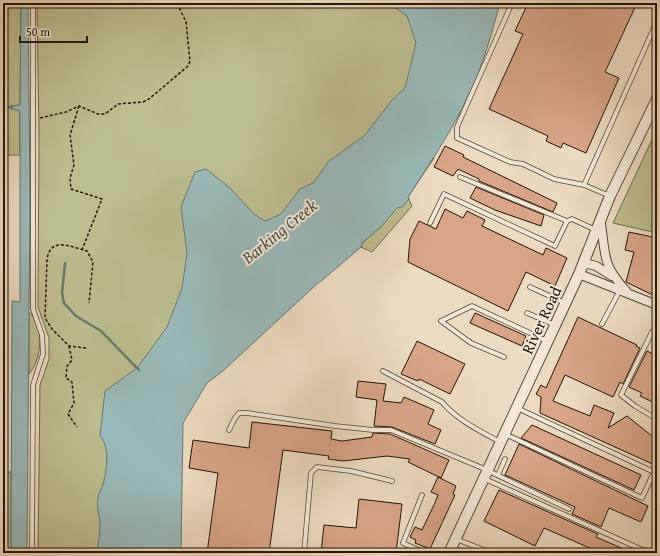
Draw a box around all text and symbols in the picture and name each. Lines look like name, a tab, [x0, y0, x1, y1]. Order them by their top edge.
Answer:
scale bar	[20, 18, 87, 44]
text: 50 m	[26, 23, 50, 40]
water label: Barking Creek	[235, 193, 322, 270]
street label: River Road	[515, 282, 567, 358]

